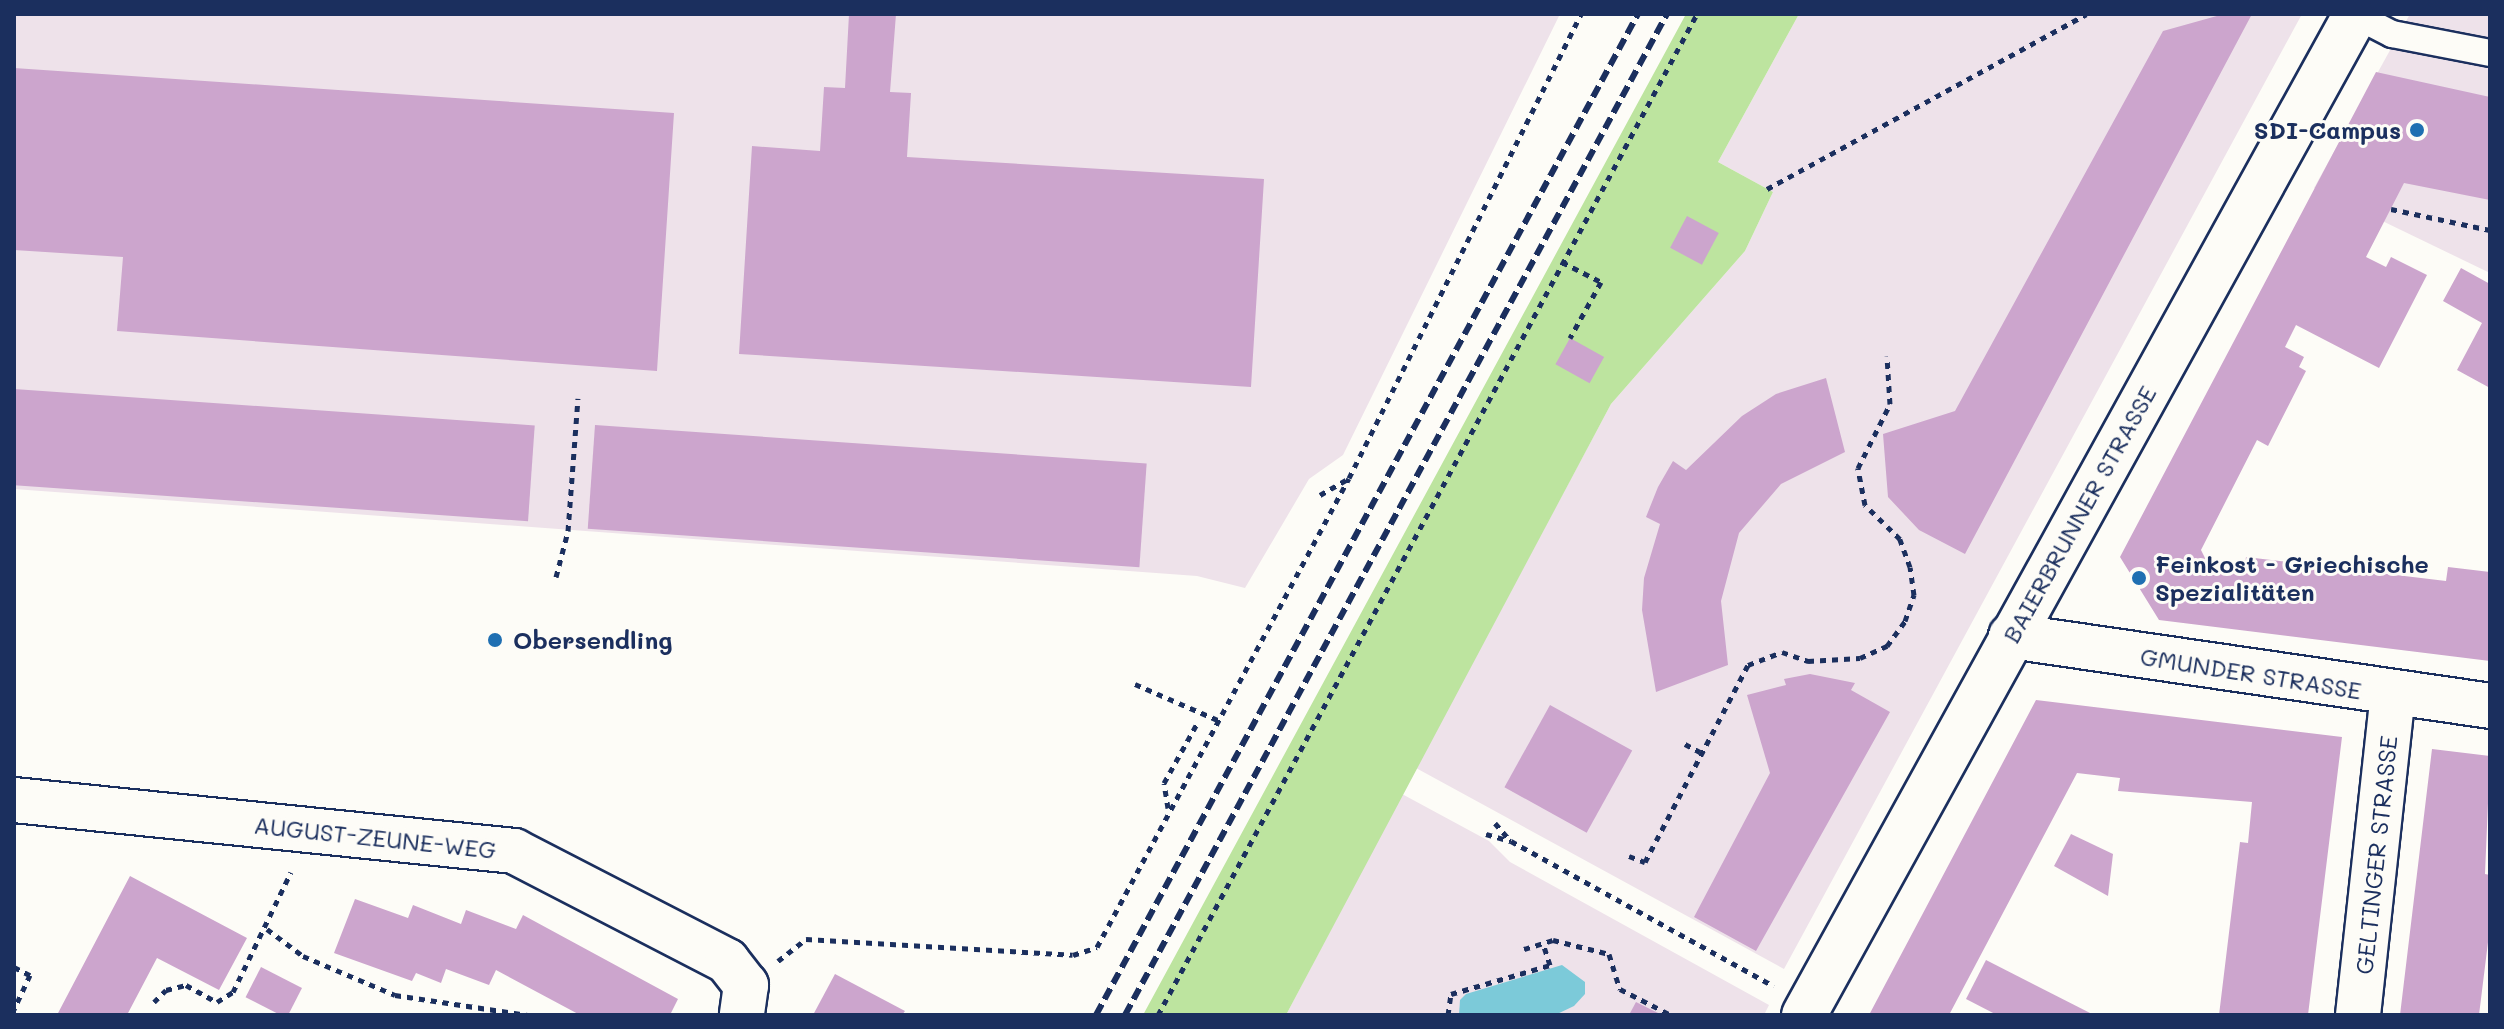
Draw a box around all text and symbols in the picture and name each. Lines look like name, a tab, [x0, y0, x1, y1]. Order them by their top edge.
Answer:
place label: SDI-Campus	[2254, 116, 2401, 144]
marker: SDI-Campus	[2408, 121, 2426, 139]
street label: BAIERBRUNNER STRASSE	[1996, 380, 2162, 648]
place label: Feinkost - Griechische Spezialitäten	[2155, 550, 2429, 606]
marker: Feinkost - Griechische Spezialitäten	[2130, 569, 2148, 587]
place label: Obersendling	[513, 626, 673, 654]
marker: Obersendling	[484, 629, 506, 651]
street label: GMUNDER STRASSE	[2138, 641, 2364, 705]
street label: GELTINGER STRASSE	[2349, 734, 2403, 976]
street label: AUGUST-ZEUNE-WEG	[252, 810, 498, 864]

